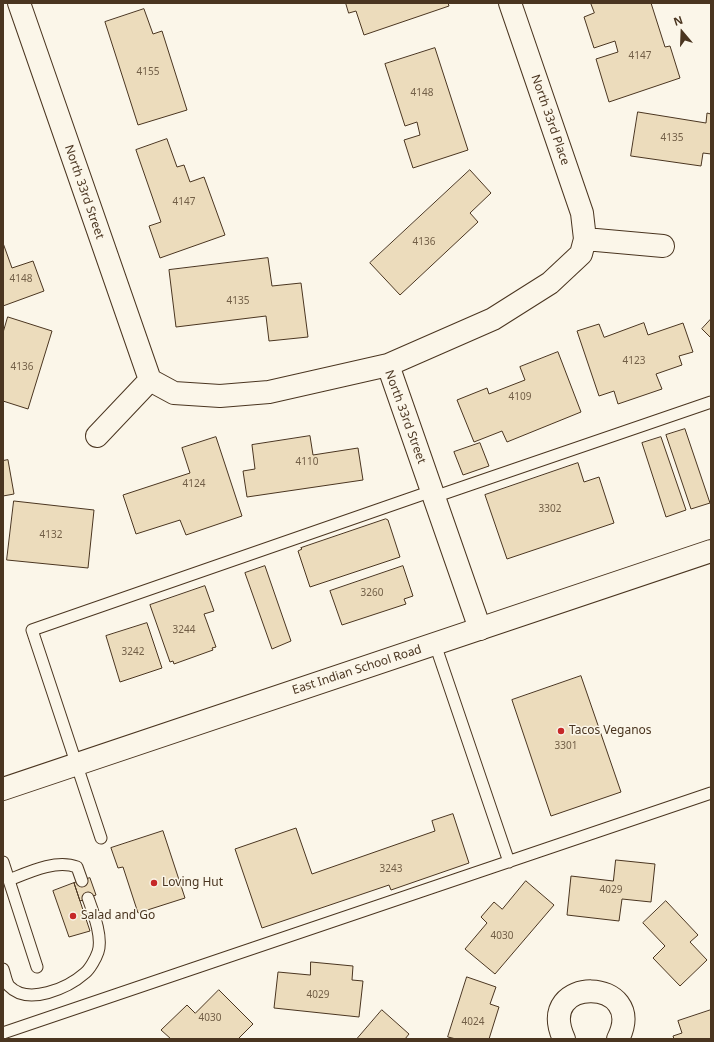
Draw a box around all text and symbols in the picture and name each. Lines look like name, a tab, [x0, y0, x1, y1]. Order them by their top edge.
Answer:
north arrow	[662, 12, 702, 52]
text: N	[671, 12, 685, 29]
house number: 4147	[629, 50, 651, 62]
house number: 4155	[137, 66, 159, 78]
street label: North 33rd Place	[528, 73, 572, 167]
house number: 4148	[411, 87, 433, 99]
house number: 4135	[661, 132, 683, 144]
street label: North 33rd Street	[61, 143, 107, 241]
house number: 4147	[173, 196, 195, 208]
house number: 4136	[413, 236, 435, 248]
house number: 4148	[10, 273, 32, 285]
house number: 4135	[227, 295, 249, 307]
house number: 4123	[623, 355, 645, 367]
house number: 4136	[11, 361, 33, 373]
street label: North 33rd Street	[381, 368, 429, 466]
house number: 4109	[509, 391, 531, 403]
house number: 4110	[296, 456, 318, 468]
house number: 4124	[183, 478, 205, 490]
house number: 3302	[539, 503, 561, 515]
house number: 4132	[40, 529, 62, 541]
house number: 3260	[361, 587, 383, 599]
house number: 3244	[173, 624, 195, 636]
street label: East Indian School Road	[290, 642, 424, 698]
house number: 3242	[122, 646, 144, 658]
place label: Tacos Veganos	[569, 724, 652, 738]
marker: Tacos Veganos	[556, 726, 566, 736]
house number: 3301	[555, 740, 577, 752]
house number: 3243	[380, 863, 402, 875]
place label: Loving Hut	[162, 876, 223, 890]
marker: Loving Hut	[149, 878, 159, 888]
house number: 4029	[600, 884, 622, 896]
place label: Salad and Go	[81, 909, 155, 923]
marker: Salad and Go	[68, 911, 78, 921]
house number: 4030	[491, 930, 513, 942]
house number: 4029	[307, 989, 329, 1001]
house number: 4030	[199, 1012, 221, 1024]
house number: 4024	[462, 1016, 484, 1028]

